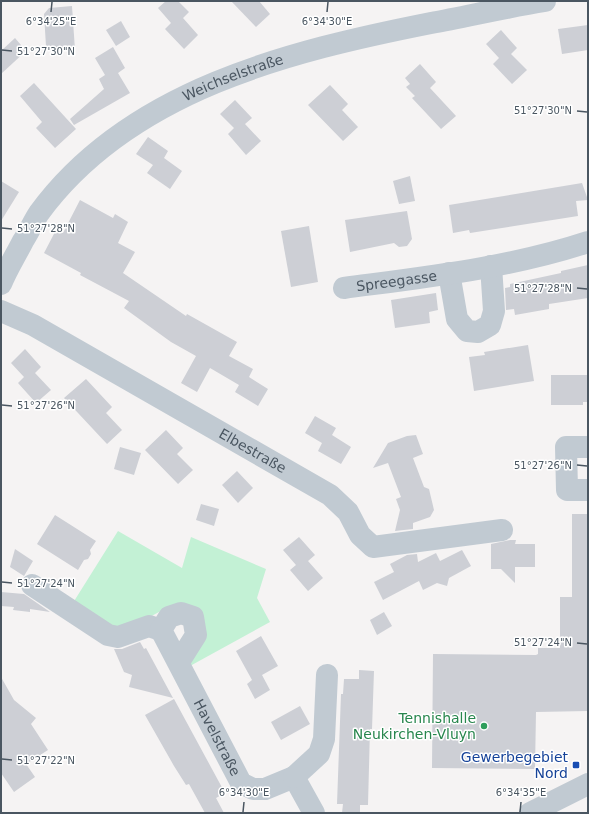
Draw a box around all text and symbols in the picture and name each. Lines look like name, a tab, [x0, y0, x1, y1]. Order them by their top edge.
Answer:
text: 6°34'25"E	[26, 16, 76, 27]
text: 6°34'30"E	[302, 16, 352, 27]
text: 51°27'30"N	[17, 46, 75, 57]
street label: Weichselstraße	[180, 51, 285, 104]
text: 51°27'30"N	[514, 105, 572, 116]
text: 51°27'28"N	[17, 223, 75, 234]
street label: Spreegasse	[355, 268, 438, 294]
text: 51°27'28"N	[514, 283, 572, 294]
text: 51°27'26"N	[17, 400, 75, 411]
street label: Elbestraße	[216, 425, 289, 476]
text: 51°27'26"N	[514, 460, 572, 471]
text: 51°27'24"N	[17, 578, 75, 589]
text: 51°27'24"N	[514, 637, 572, 648]
street label: Havelstraße	[191, 696, 244, 779]
place label: Tennishalle Neukirchen-Vluyn	[353, 710, 476, 742]
marker: Tennishalle Neukirchen-Vluyn	[479, 721, 489, 731]
place label: Gewerbegebiet Nord	[461, 749, 568, 781]
text: 51°27'22"N	[17, 755, 75, 766]
marker: Gewerbegebiet Nord	[571, 760, 581, 770]
text: 6°34'30"E	[219, 787, 269, 798]
text: 6°34'35"E	[496, 787, 546, 798]

